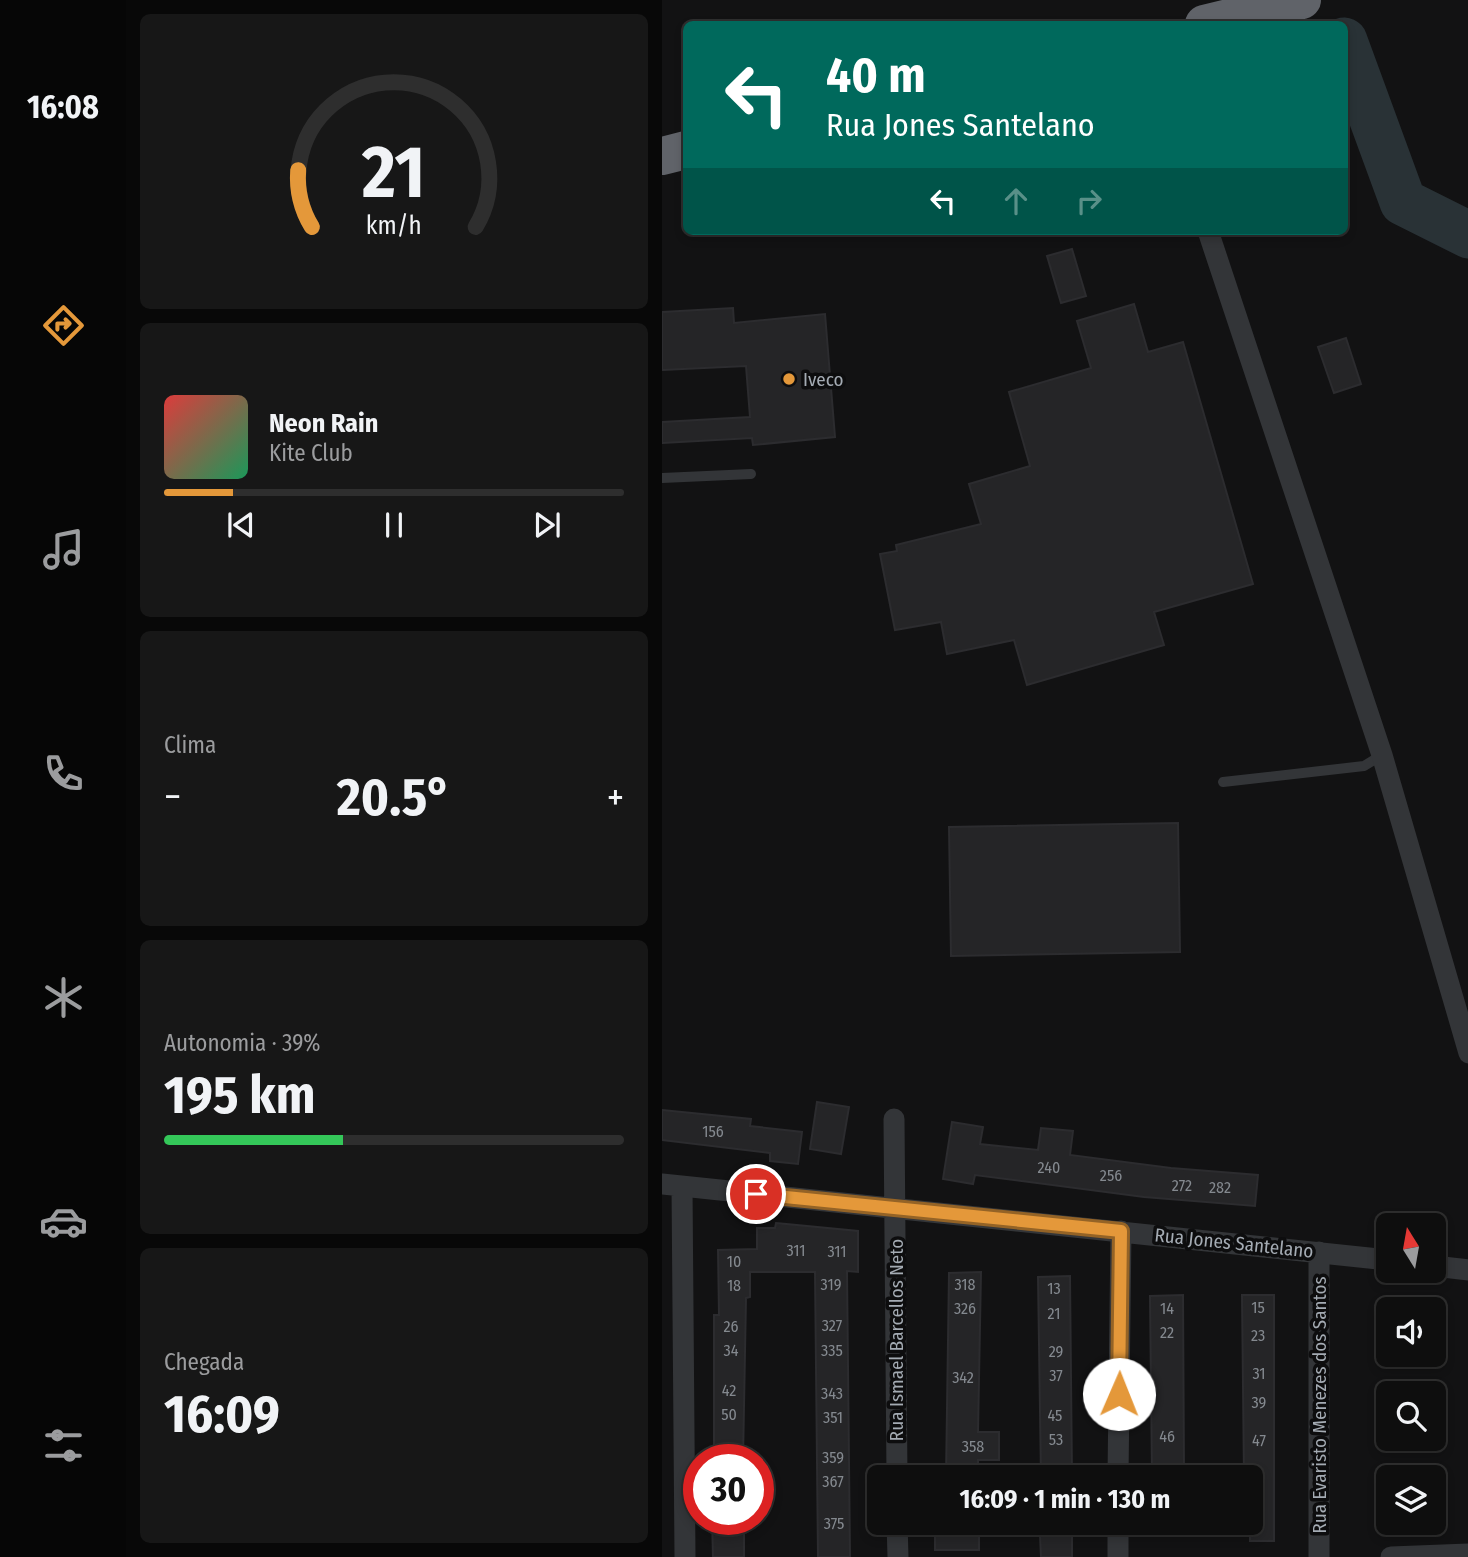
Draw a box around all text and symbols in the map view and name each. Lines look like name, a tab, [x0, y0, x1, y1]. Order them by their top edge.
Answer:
text: 40 m	[826, 46, 926, 105]
icon: left	[711, 49, 802, 140]
text: 16:08	[27, 88, 99, 126]
text: Rua Jones Santelano	[826, 106, 1095, 144]
text: 21	[361, 130, 426, 217]
icon: left	[924, 182, 962, 220]
icon: ahead	[997, 182, 1035, 220]
icon: right	[1070, 182, 1108, 220]
text: km/h	[366, 211, 422, 241]
icon: directions	[39, 301, 88, 350]
place label: Iveco	[803, 368, 844, 391]
marker: Iveco	[781, 371, 797, 387]
text: Neon Rain	[269, 408, 378, 439]
text: Kite Club	[269, 439, 353, 467]
icon: previous	[222, 506, 260, 544]
icon: pause	[375, 506, 413, 544]
icon: next	[528, 506, 566, 544]
icon: music	[39, 525, 88, 574]
text: Clima	[164, 731, 216, 759]
icon: phone	[39, 749, 88, 798]
text: 20.5°	[337, 766, 451, 829]
text: −	[164, 774, 181, 820]
text: +	[607, 774, 624, 820]
icon: climate	[39, 973, 88, 1022]
text: Autonomia · 39%	[164, 1029, 321, 1057]
text: 195 km	[164, 1064, 315, 1127]
house number: 156	[702, 1122, 724, 1141]
house number: 240	[1038, 1158, 1060, 1177]
pin	[726, 1164, 786, 1224]
house number: 256	[1100, 1166, 1122, 1185]
icon: arrive	[737, 1175, 775, 1213]
house number: 272	[1172, 1176, 1192, 1195]
house number: 282	[1209, 1178, 1231, 1197]
icon: car	[39, 1197, 88, 1246]
north arrow	[1376, 1213, 1446, 1283]
map controls	[1376, 1213, 1446, 1535]
street label: Rua Jones Santelano	[1153, 1223, 1315, 1263]
street label: Rua Ismael Barcellos Neto	[885, 1239, 908, 1441]
house number: 311	[786, 1241, 806, 1260]
house number: 311	[827, 1242, 847, 1261]
house number: 10	[727, 1252, 741, 1271]
house number: 319	[821, 1275, 842, 1294]
house number: 318	[954, 1275, 976, 1294]
house number: 18	[727, 1276, 741, 1295]
street label: Rua Evaristo Menezes dos Santos	[1308, 1276, 1331, 1534]
house number: 13	[1047, 1279, 1061, 1298]
button: sound	[1376, 1297, 1446, 1367]
house number: 15	[1251, 1298, 1265, 1317]
house number: 326	[954, 1299, 976, 1318]
house number: 14	[1160, 1299, 1174, 1318]
house number: 21	[1048, 1304, 1060, 1323]
house number: 327	[822, 1316, 843, 1335]
house number: 26	[724, 1317, 739, 1336]
house number: 22	[1160, 1323, 1174, 1342]
house number: 23	[1251, 1326, 1265, 1345]
house number: 34	[724, 1341, 739, 1360]
house number: 335	[821, 1341, 843, 1360]
house number: 29	[1049, 1342, 1064, 1361]
text: Chegada	[164, 1348, 244, 1376]
position arrow	[1082, 1357, 1156, 1431]
house number: 31	[1252, 1364, 1266, 1383]
house number: 37	[1049, 1366, 1063, 1385]
house number: 342	[952, 1368, 974, 1387]
house number: 42	[722, 1381, 736, 1400]
button: search	[1376, 1381, 1446, 1451]
text: 16:09	[164, 1383, 280, 1446]
house number: 343	[821, 1384, 843, 1403]
house number: 39	[1252, 1393, 1267, 1412]
house number: 50	[721, 1405, 737, 1424]
house number: 45	[1048, 1406, 1062, 1425]
house number: 351	[823, 1408, 843, 1427]
icon: filters	[39, 1421, 88, 1470]
house number: 46	[1159, 1427, 1175, 1446]
house number: 53	[1049, 1430, 1063, 1449]
house number: 47	[1252, 1431, 1266, 1450]
house number: 358	[962, 1437, 984, 1456]
speed limit sign: 30	[683, 1444, 774, 1535]
house number: 359	[822, 1448, 844, 1467]
button: layers	[1376, 1465, 1446, 1535]
house number: 367	[822, 1472, 844, 1491]
text: 16:09 · 1 min · 130 m	[960, 1484, 1170, 1515]
house number: 375	[824, 1514, 844, 1533]

